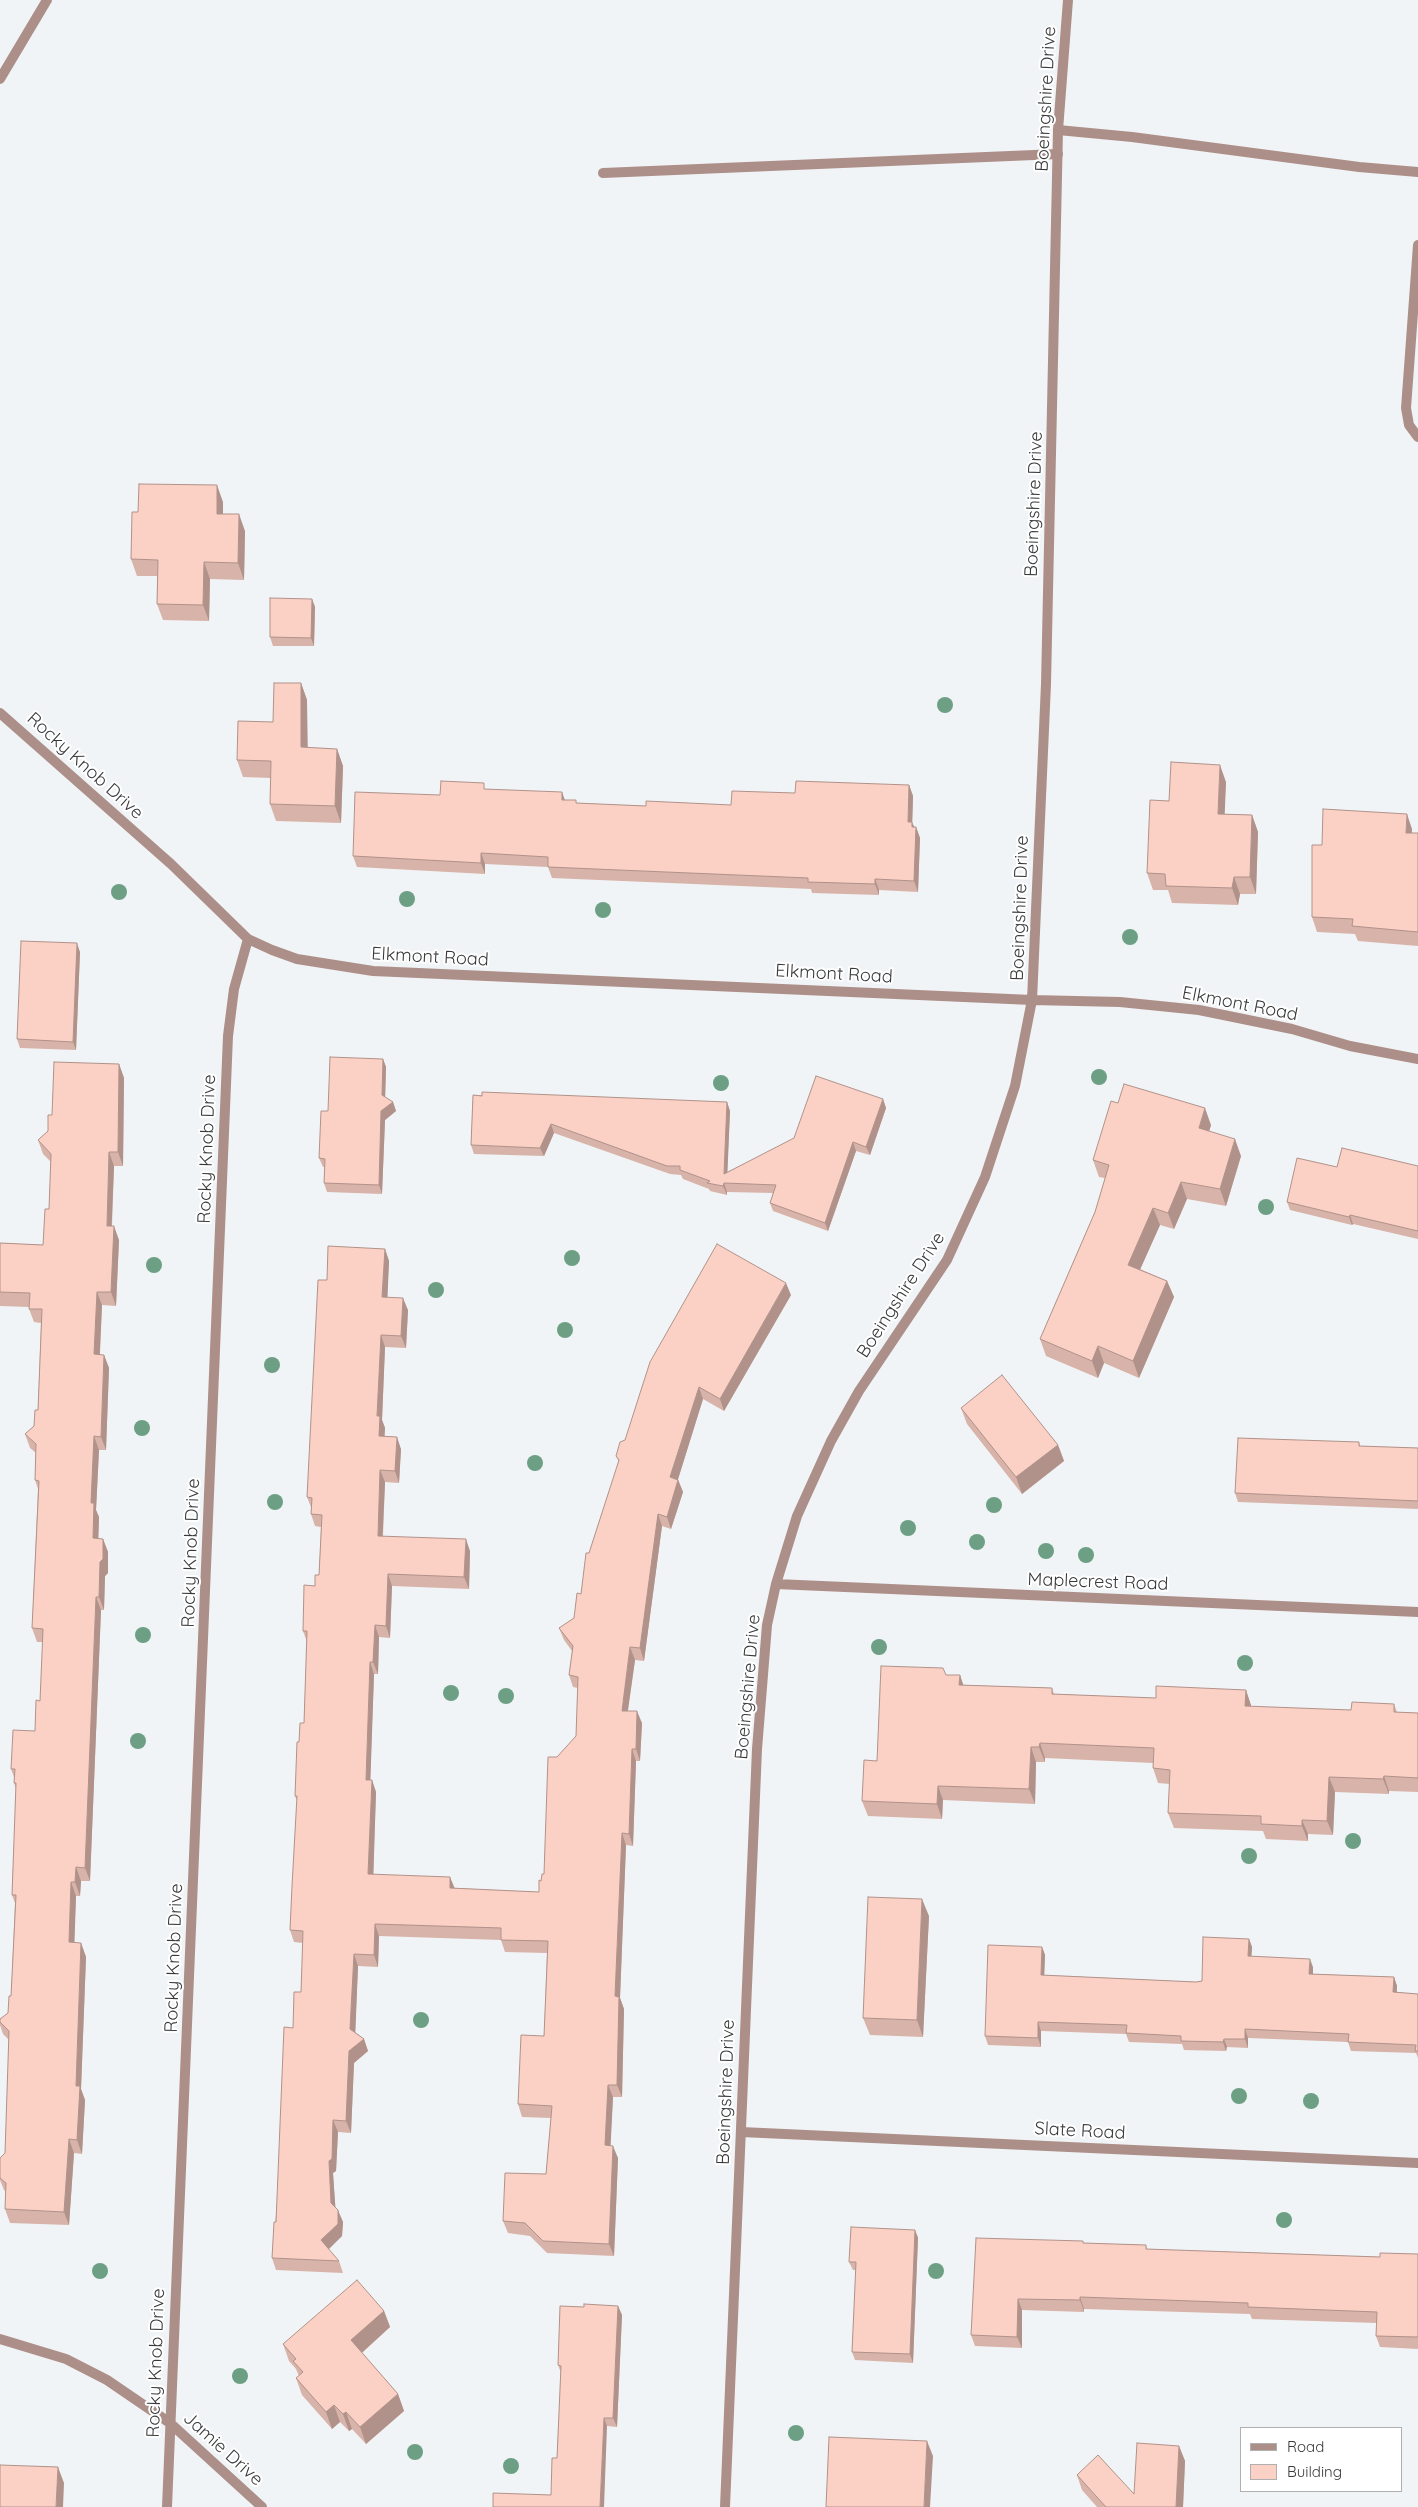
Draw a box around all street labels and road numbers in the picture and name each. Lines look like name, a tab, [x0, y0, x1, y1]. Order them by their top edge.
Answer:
street label: Boeingshire Drive	[1031, 26, 1061, 172]
street label: Boeingshire Drive	[1021, 431, 1047, 577]
street label: Rocky Knob Drive	[22, 708, 148, 824]
street label: Boeingshire Drive	[1007, 835, 1033, 981]
street label: Elkmont Road	[371, 943, 489, 971]
street label: Elkmont Road	[775, 960, 893, 988]
street label: Elkmont Road	[1180, 982, 1300, 1026]
street label: Rocky Knob Drive	[194, 1074, 220, 1224]
street label: Boeingshire Drive	[852, 1228, 950, 1362]
street label: Rocky Knob Drive	[178, 1478, 204, 1628]
street label: Maplecrest Road	[1027, 1569, 1169, 1595]
street label: Boeingshire Drive	[731, 1614, 765, 1760]
street label: Rocky Knob Drive	[161, 1883, 187, 2033]
street label: Boeingshire Drive	[713, 2019, 739, 2165]
street label: Slate Road	[1034, 2118, 1126, 2144]
street label: Rocky Knob Drive	[143, 2288, 169, 2438]
street label: Jamie Drive	[179, 2408, 267, 2490]

